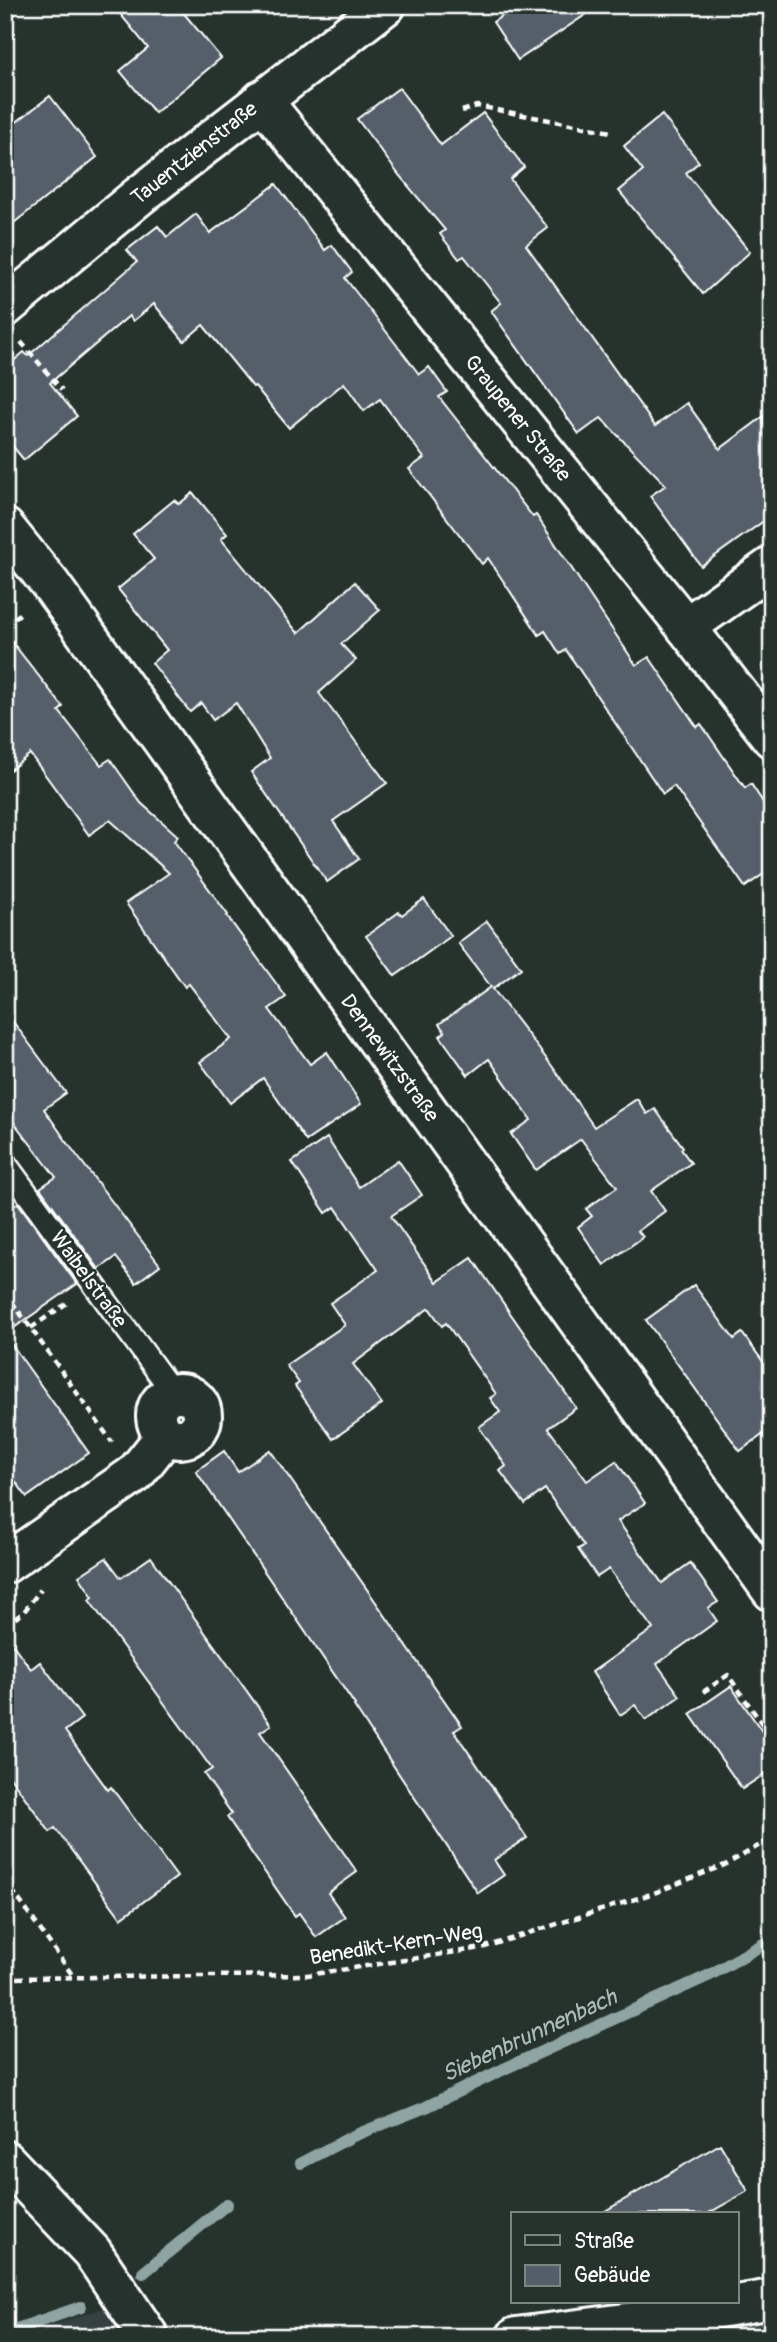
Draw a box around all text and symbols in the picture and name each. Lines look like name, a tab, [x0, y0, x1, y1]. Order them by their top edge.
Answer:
street label: Tauentzienstraße	[126, 95, 264, 211]
street label: Graupener Straße	[458, 349, 577, 488]
street label: Dennewitzstraße	[334, 989, 445, 1128]
street label: Waibelstraße	[44, 1225, 133, 1334]
street label: Benedikt-Kern-Weg	[308, 1918, 484, 1971]
water label: Siebenbrunnenbach	[437, 1982, 622, 2089]
legend	[511, 2212, 738, 2304]
text: Straße	[574, 2228, 634, 2255]
text: Gebäude	[574, 2262, 651, 2289]

